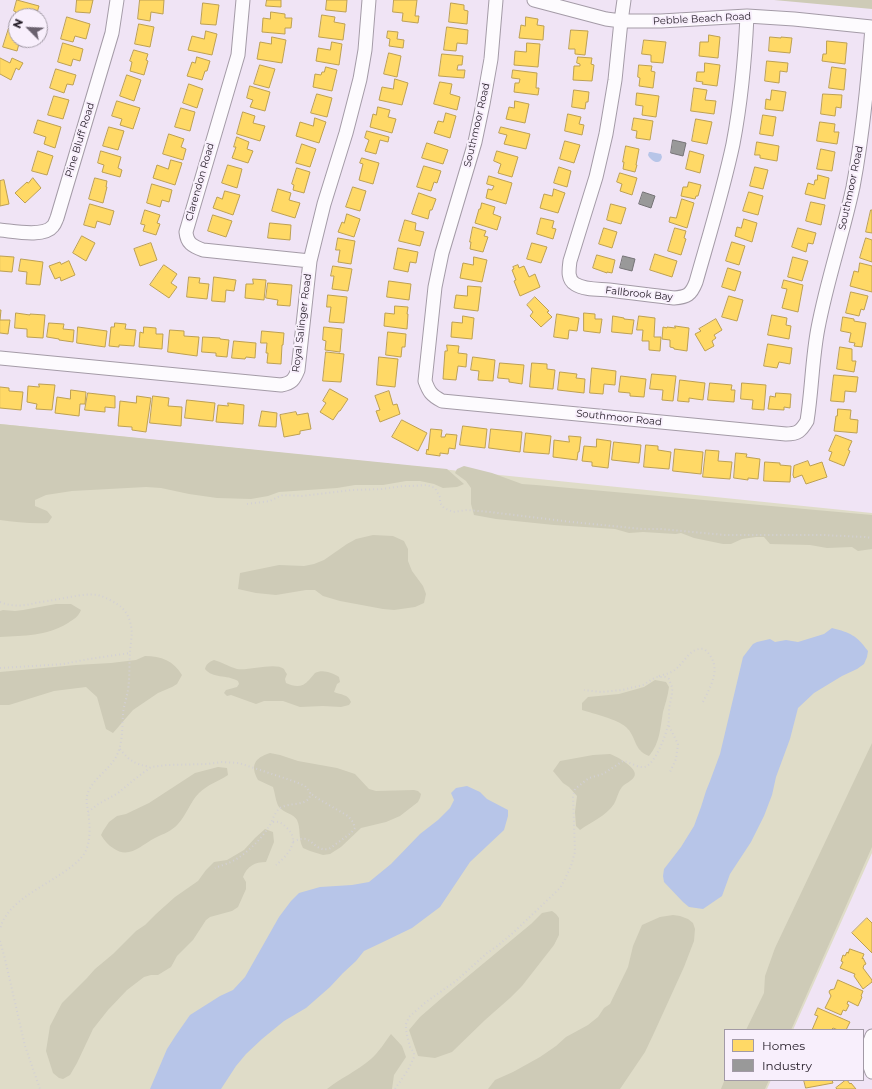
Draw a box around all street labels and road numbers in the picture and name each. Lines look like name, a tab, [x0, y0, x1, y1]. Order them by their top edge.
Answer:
street label: Pebble Beach Road	[653, 10, 751, 28]
street label: Southmoor Road	[461, 82, 493, 168]
street label: Pine Bluff Road	[63, 101, 97, 179]
street label: Clarendon Road	[183, 141, 217, 223]
street label: Southmoor Road	[836, 145, 866, 231]
street label: Royal Salinger Road	[290, 273, 314, 373]
street label: Fallbrook Bay	[605, 284, 673, 304]
street label: Southmoor Road	[576, 408, 662, 428]

